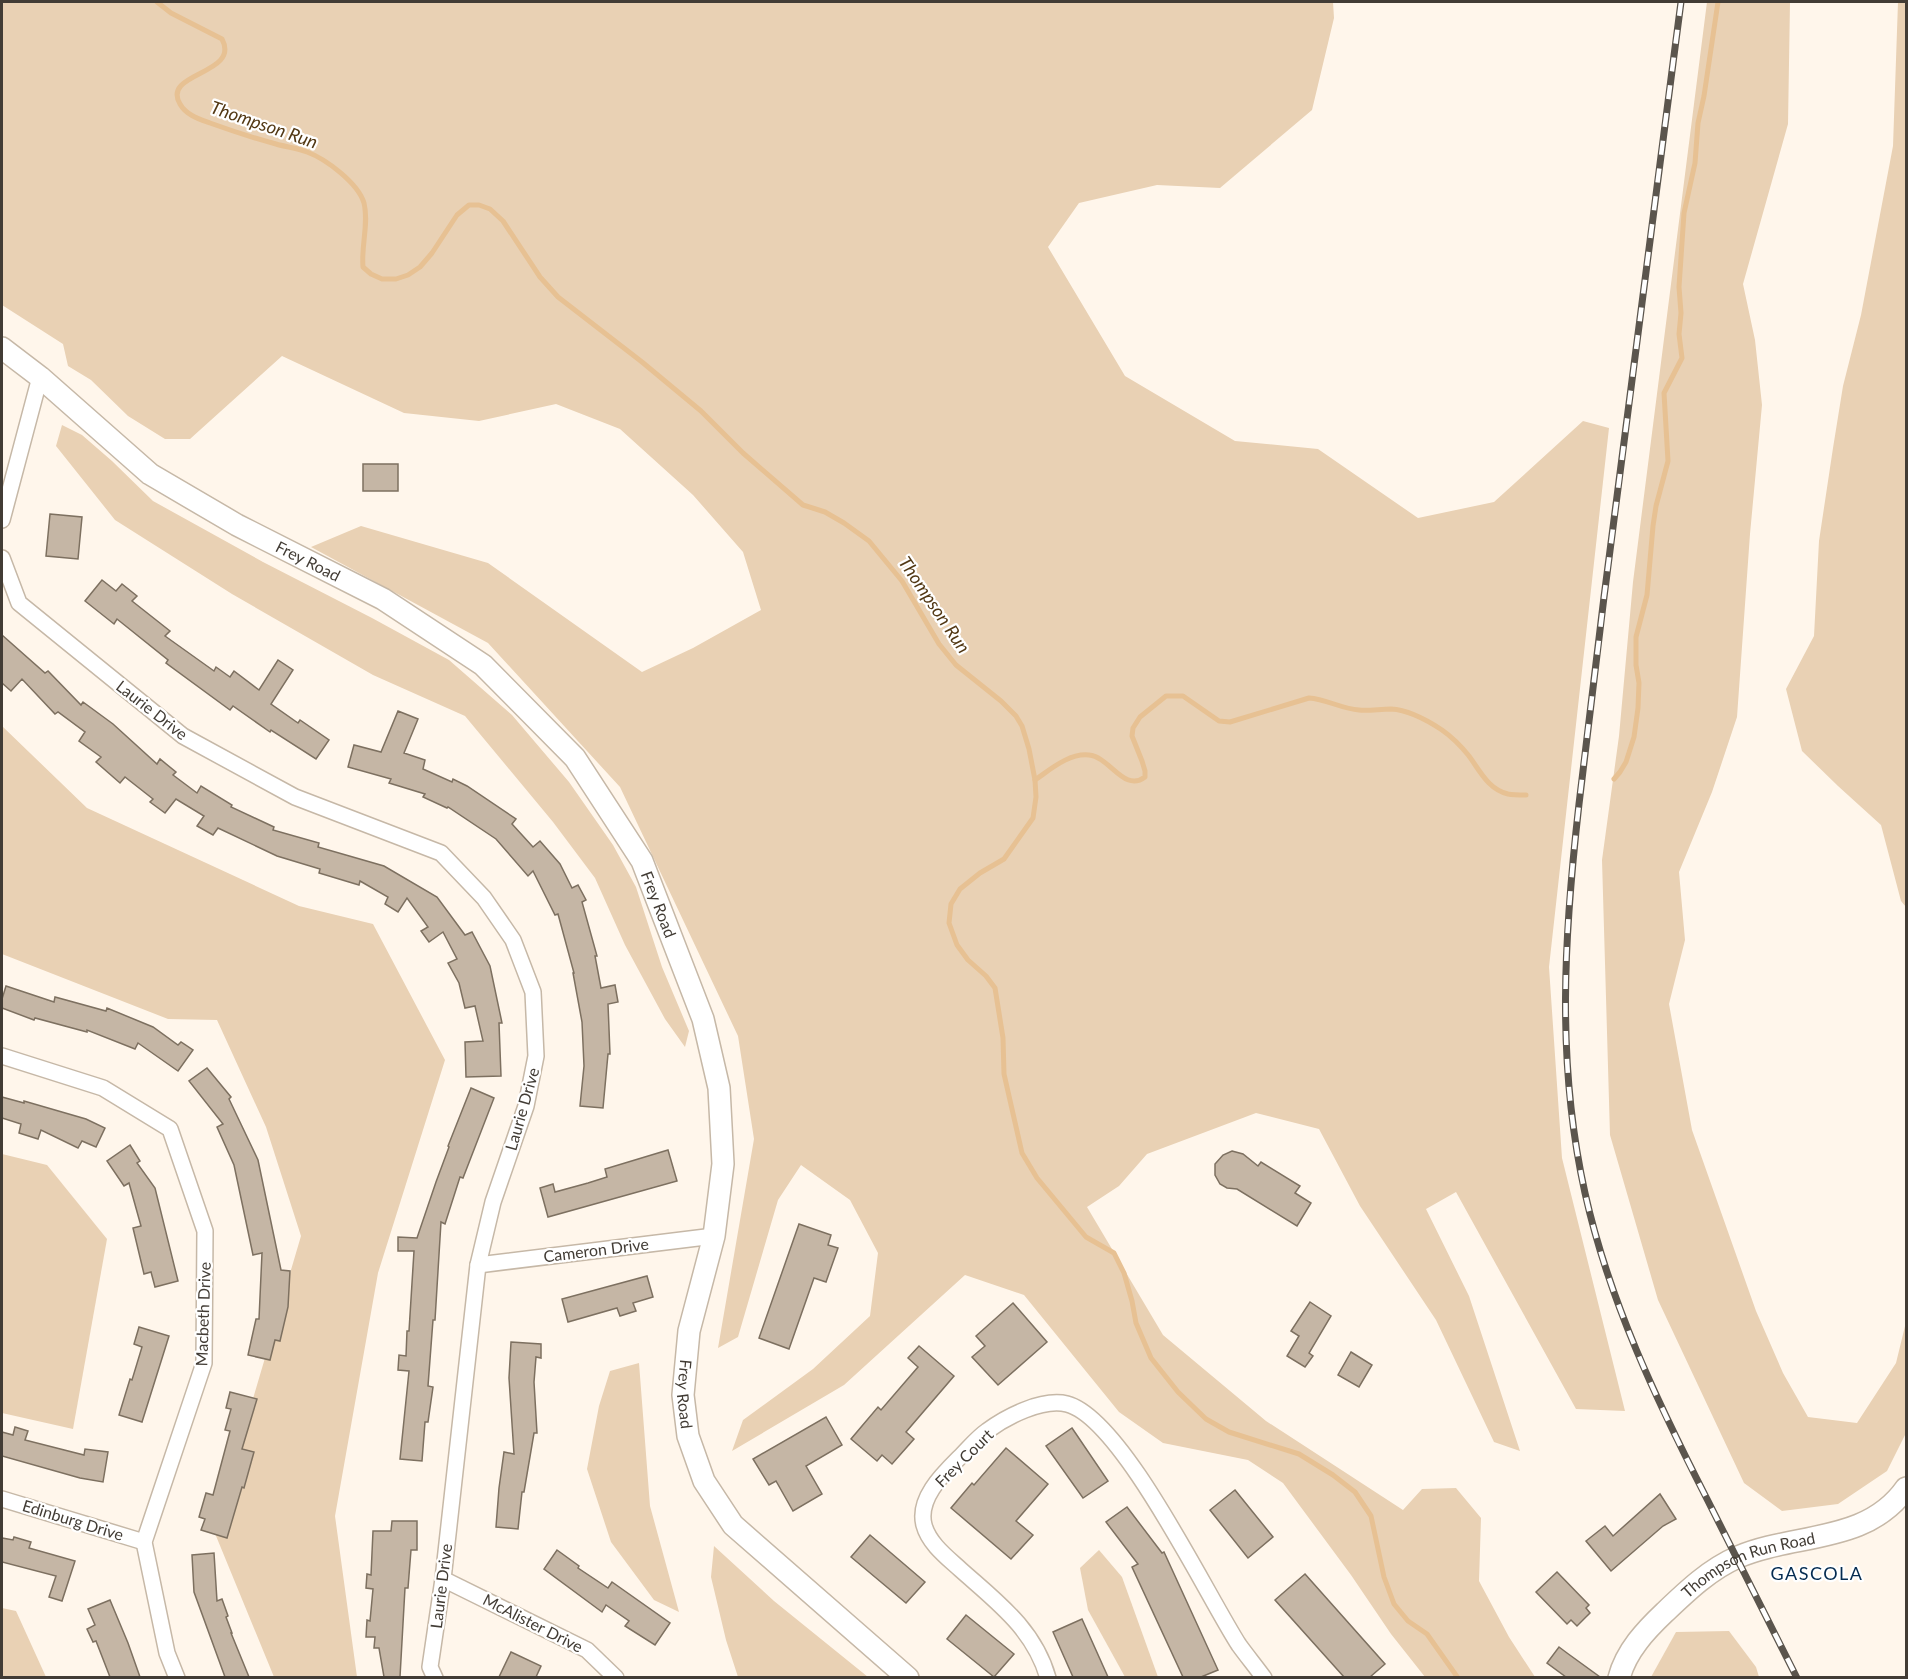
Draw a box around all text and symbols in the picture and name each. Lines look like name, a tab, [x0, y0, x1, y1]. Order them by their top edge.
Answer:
water label: Thompson Run	[208, 95, 321, 153]
street label: Frey Road	[273, 536, 344, 585]
water label: Thompson Run	[894, 552, 975, 657]
street label: Laurie Drive	[113, 676, 192, 743]
street label: Frey Road	[638, 868, 681, 940]
street label: Laurie Drive	[501, 1065, 542, 1153]
street label: Cameron Drive	[542, 1234, 650, 1265]
street label: Macbeth Drive	[191, 1261, 214, 1367]
street label: Frey Road	[674, 1359, 697, 1430]
street label: Frey Court	[931, 1425, 997, 1491]
street label: Edinburg Drive	[20, 1495, 126, 1544]
street label: Thompson Run Road	[1677, 1528, 1817, 1601]
street label: Laurie Drive	[426, 1542, 455, 1630]
district label: GASCOLA	[1770, 1562, 1864, 1584]
street label: McAlister Drive	[480, 1589, 586, 1656]

